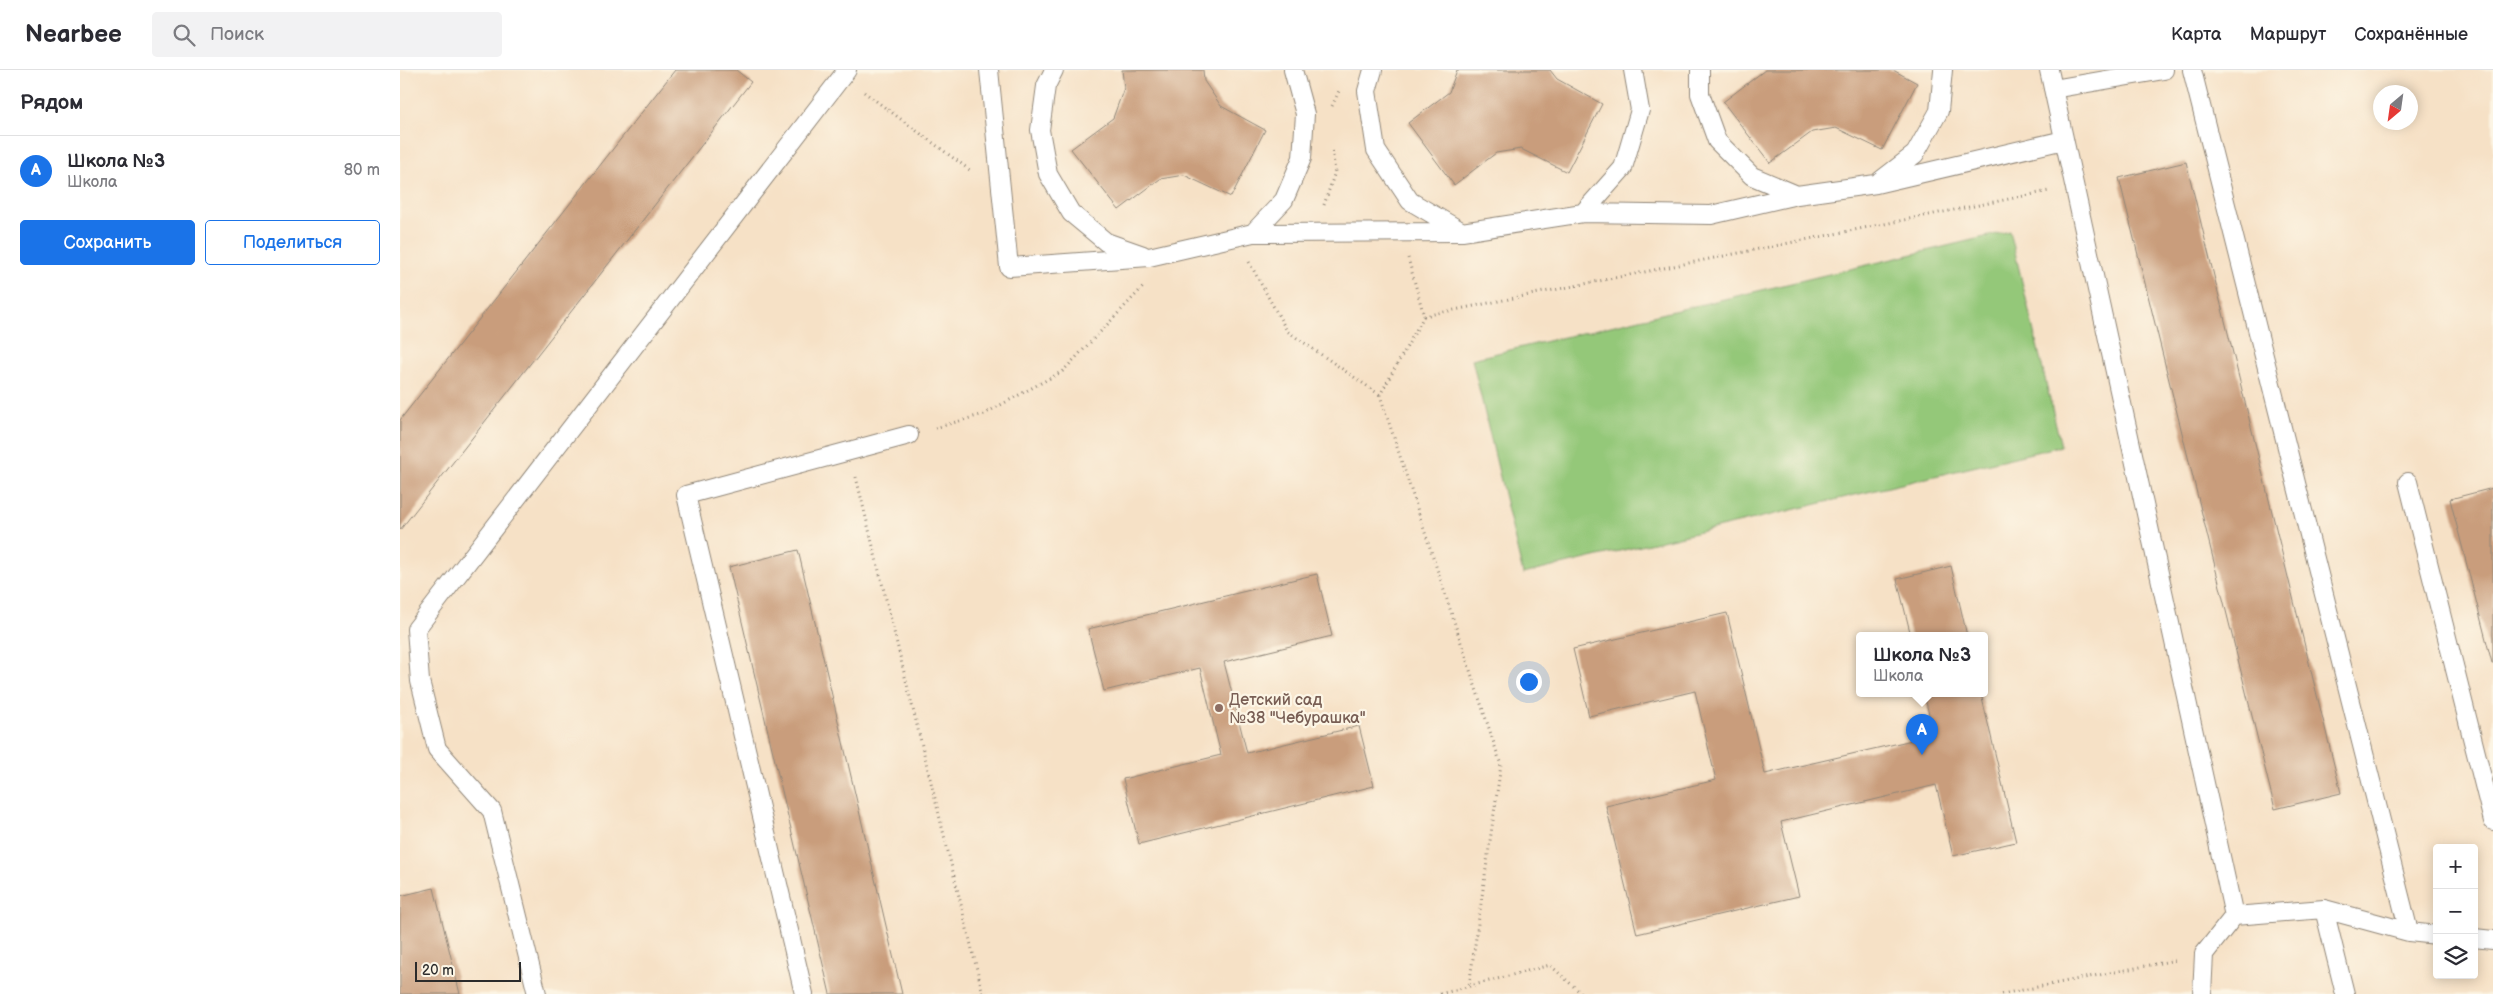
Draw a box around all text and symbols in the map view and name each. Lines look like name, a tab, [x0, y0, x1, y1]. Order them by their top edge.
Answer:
search box	[152, 12, 502, 57]
text: Nearbee	[25, 20, 122, 49]
icon: search	[170, 21, 198, 49]
text: Поиск	[210, 23, 264, 46]
text: Карта	[2171, 24, 2222, 45]
text: Маршрут	[2250, 24, 2326, 45]
text: Сохранённые	[2354, 24, 2468, 45]
north arrow	[2373, 85, 2418, 130]
text: Рядом	[20, 90, 83, 115]
text: Школа №3	[67, 150, 165, 173]
text: A	[31, 161, 41, 180]
text: 80 m	[344, 161, 380, 180]
text: Школа	[67, 173, 117, 192]
button: Сохранить	[20, 220, 195, 265]
button: Поделиться	[205, 220, 380, 265]
popup	[1856, 632, 1988, 697]
text: Школа №3	[1873, 644, 1971, 667]
text: Школа	[1873, 667, 1923, 686]
your location	[1516, 669, 1542, 695]
place label: Детский сад №38 "Чебурашка"	[1229, 691, 1366, 728]
marker: Детский сад №38 "Чебурашка"	[1213, 702, 1225, 714]
pin: A	[1906, 714, 1938, 755]
map controls	[2433, 844, 2478, 979]
button: +	[2433, 844, 2478, 889]
button: −	[2433, 889, 2478, 934]
button: layers	[2433, 934, 2478, 979]
scale bar	[415, 959, 521, 982]
text: 20 m	[422, 962, 454, 979]

